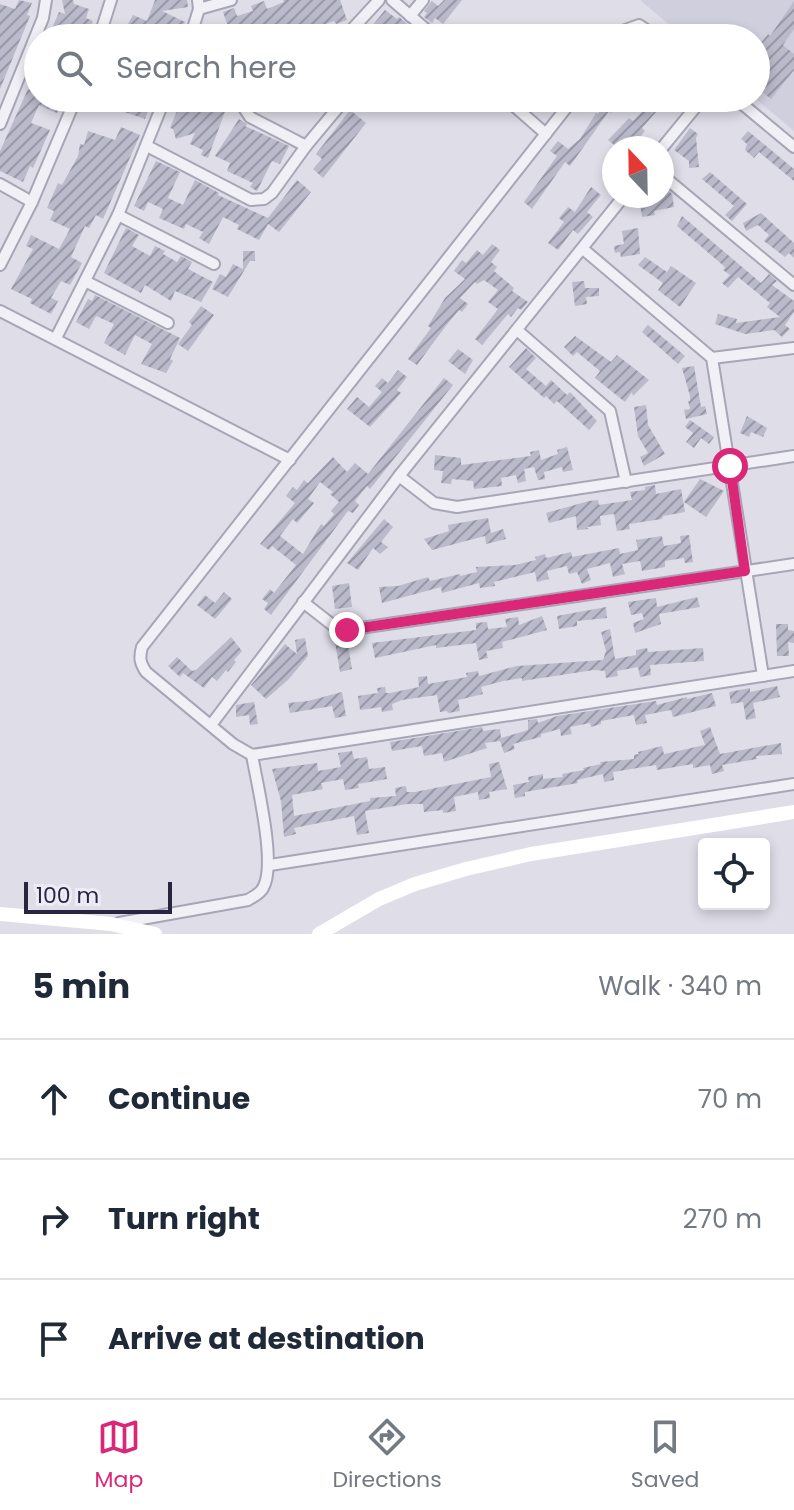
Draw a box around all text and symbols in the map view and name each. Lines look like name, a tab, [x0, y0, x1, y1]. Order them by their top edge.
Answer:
search box	[24, 24, 770, 112]
icon: search	[52, 46, 96, 90]
text: Search here	[116, 46, 297, 89]
north arrow	[602, 136, 674, 208]
route start	[712, 448, 748, 484]
route end	[329, 612, 365, 648]
map controls	[698, 838, 770, 910]
button: locate	[698, 838, 770, 910]
scale bar	[24, 878, 172, 914]
text: 100 m	[36, 880, 99, 911]
text: 5 min	[32, 962, 130, 1010]
text: Walk · 340 m	[598, 968, 762, 1004]
icon: ahead	[32, 1077, 76, 1121]
text: Continue	[108, 1077, 250, 1120]
text: 70 m	[698, 1081, 762, 1117]
icon: right	[32, 1197, 76, 1241]
text: Turn right	[108, 1197, 260, 1240]
text: 270 m	[683, 1201, 762, 1237]
icon: arrive	[32, 1317, 76, 1361]
text: Arrive at destination	[108, 1317, 425, 1360]
tab: Map	[95, 1415, 143, 1496]
tab: Directions	[332, 1415, 442, 1496]
tab: Saved	[631, 1415, 699, 1496]

